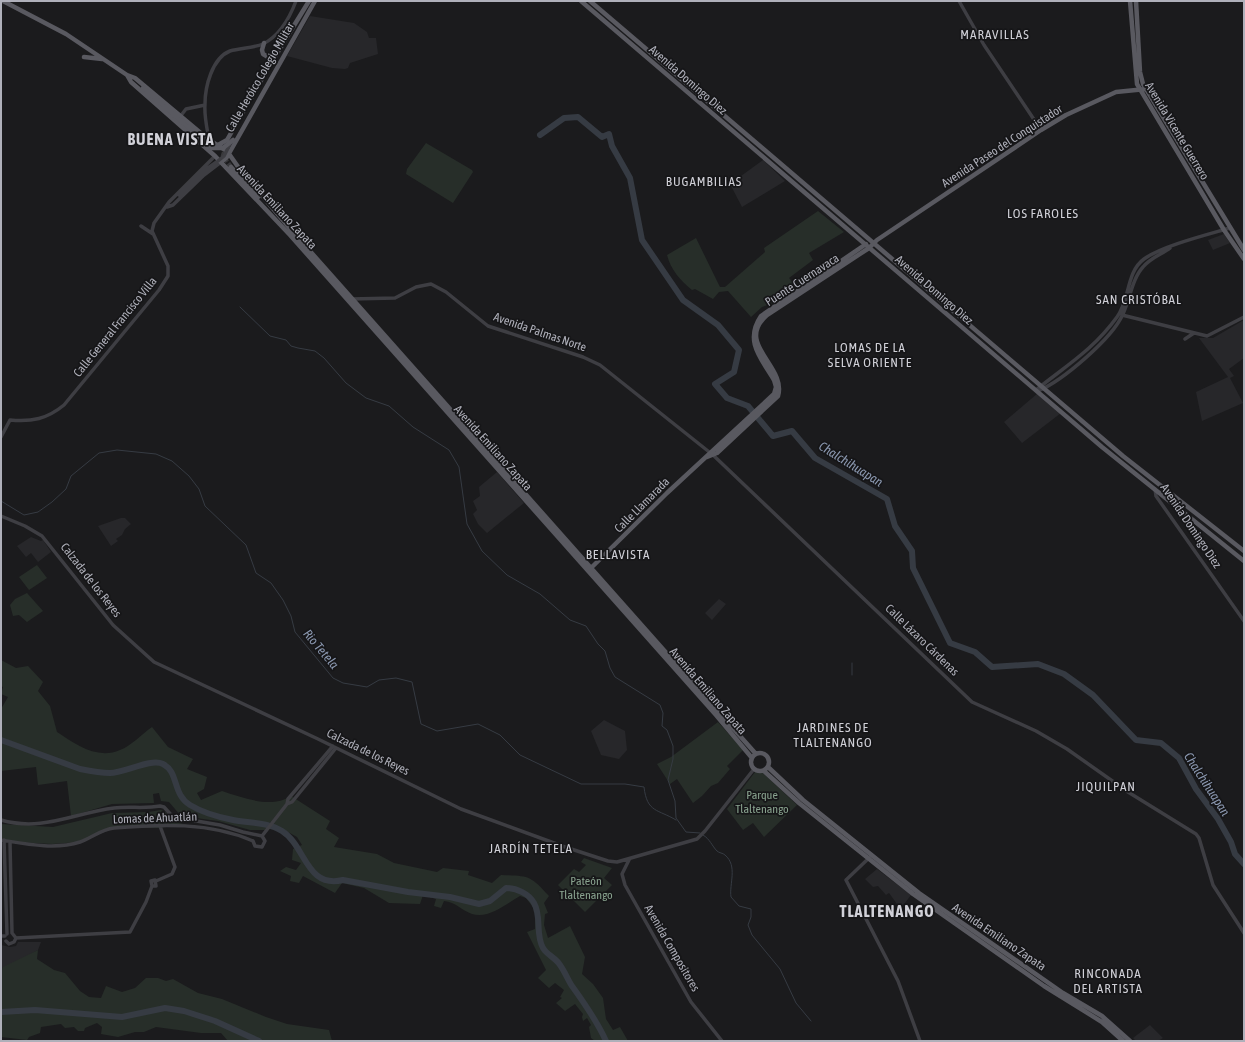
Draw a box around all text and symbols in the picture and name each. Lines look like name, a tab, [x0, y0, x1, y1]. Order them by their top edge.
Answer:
street label: Calle Heróico Colegio Militar	[223, 19, 297, 134]
district label: MARAVILLAS	[960, 27, 1030, 42]
street label: Avenida Domingo Diez	[646, 42, 730, 118]
street label: Avenida Vicente Guerrero	[1142, 80, 1212, 183]
street label: Avenida Paseo del Conquistador	[939, 101, 1065, 190]
district label: BUENA VISTA	[127, 130, 215, 148]
street label: Avenida Emiliano Zapata	[234, 162, 320, 252]
district label: BUGAMBILIAS	[666, 174, 742, 189]
district label: LOS FAROLES	[1007, 206, 1079, 221]
street label: Puente Cuernavaca	[762, 251, 842, 309]
street label: Avenida Domingo Diez	[892, 252, 976, 328]
street label: Calle General Francisco Villa	[70, 274, 160, 380]
district label: SAN CRISTÓBAL	[1096, 292, 1182, 307]
street label: Avenida Palmas Norte	[492, 310, 588, 354]
district label: LOMAS DE LA SELVA ORIENTE	[828, 340, 912, 370]
street label: Avenida Emiliano Zapata	[451, 402, 535, 494]
water label: Chalchihuapan	[816, 438, 886, 490]
street label: Calle Llamarada	[612, 475, 672, 535]
street label: Avenida Domingo Diez	[1158, 481, 1225, 571]
street label: Calzada de los Reyes	[58, 540, 124, 620]
district label: BELLAVISTA	[586, 547, 650, 562]
street label: Calle Lázaro Cárdenas	[882, 601, 962, 679]
water label: Rio Tetela	[300, 626, 342, 672]
street label: Avenida Emiliano Zapata	[667, 645, 749, 737]
district label: JARDINES DE TLALTENANGO	[793, 720, 873, 750]
street label: Calzada de los Reyes	[324, 726, 412, 778]
water label: Chalchihuapan	[1181, 749, 1233, 819]
district label: JIQUILPAN	[1076, 779, 1136, 794]
park label: Parque Tlaltenango	[735, 788, 789, 816]
street label: Lomas de Ahuatlán	[113, 810, 197, 826]
district label: JARDÍN TETELA	[489, 841, 573, 856]
park label: Pateón Tlaltenango	[559, 874, 613, 902]
street label: Avenida Emiliano Zapata	[949, 900, 1049, 974]
street label: Avenida Compositores	[641, 902, 703, 994]
district label: TLALTENANGO	[839, 902, 935, 920]
district label: RINCONADA DEL ARTISTA	[1073, 966, 1143, 996]

